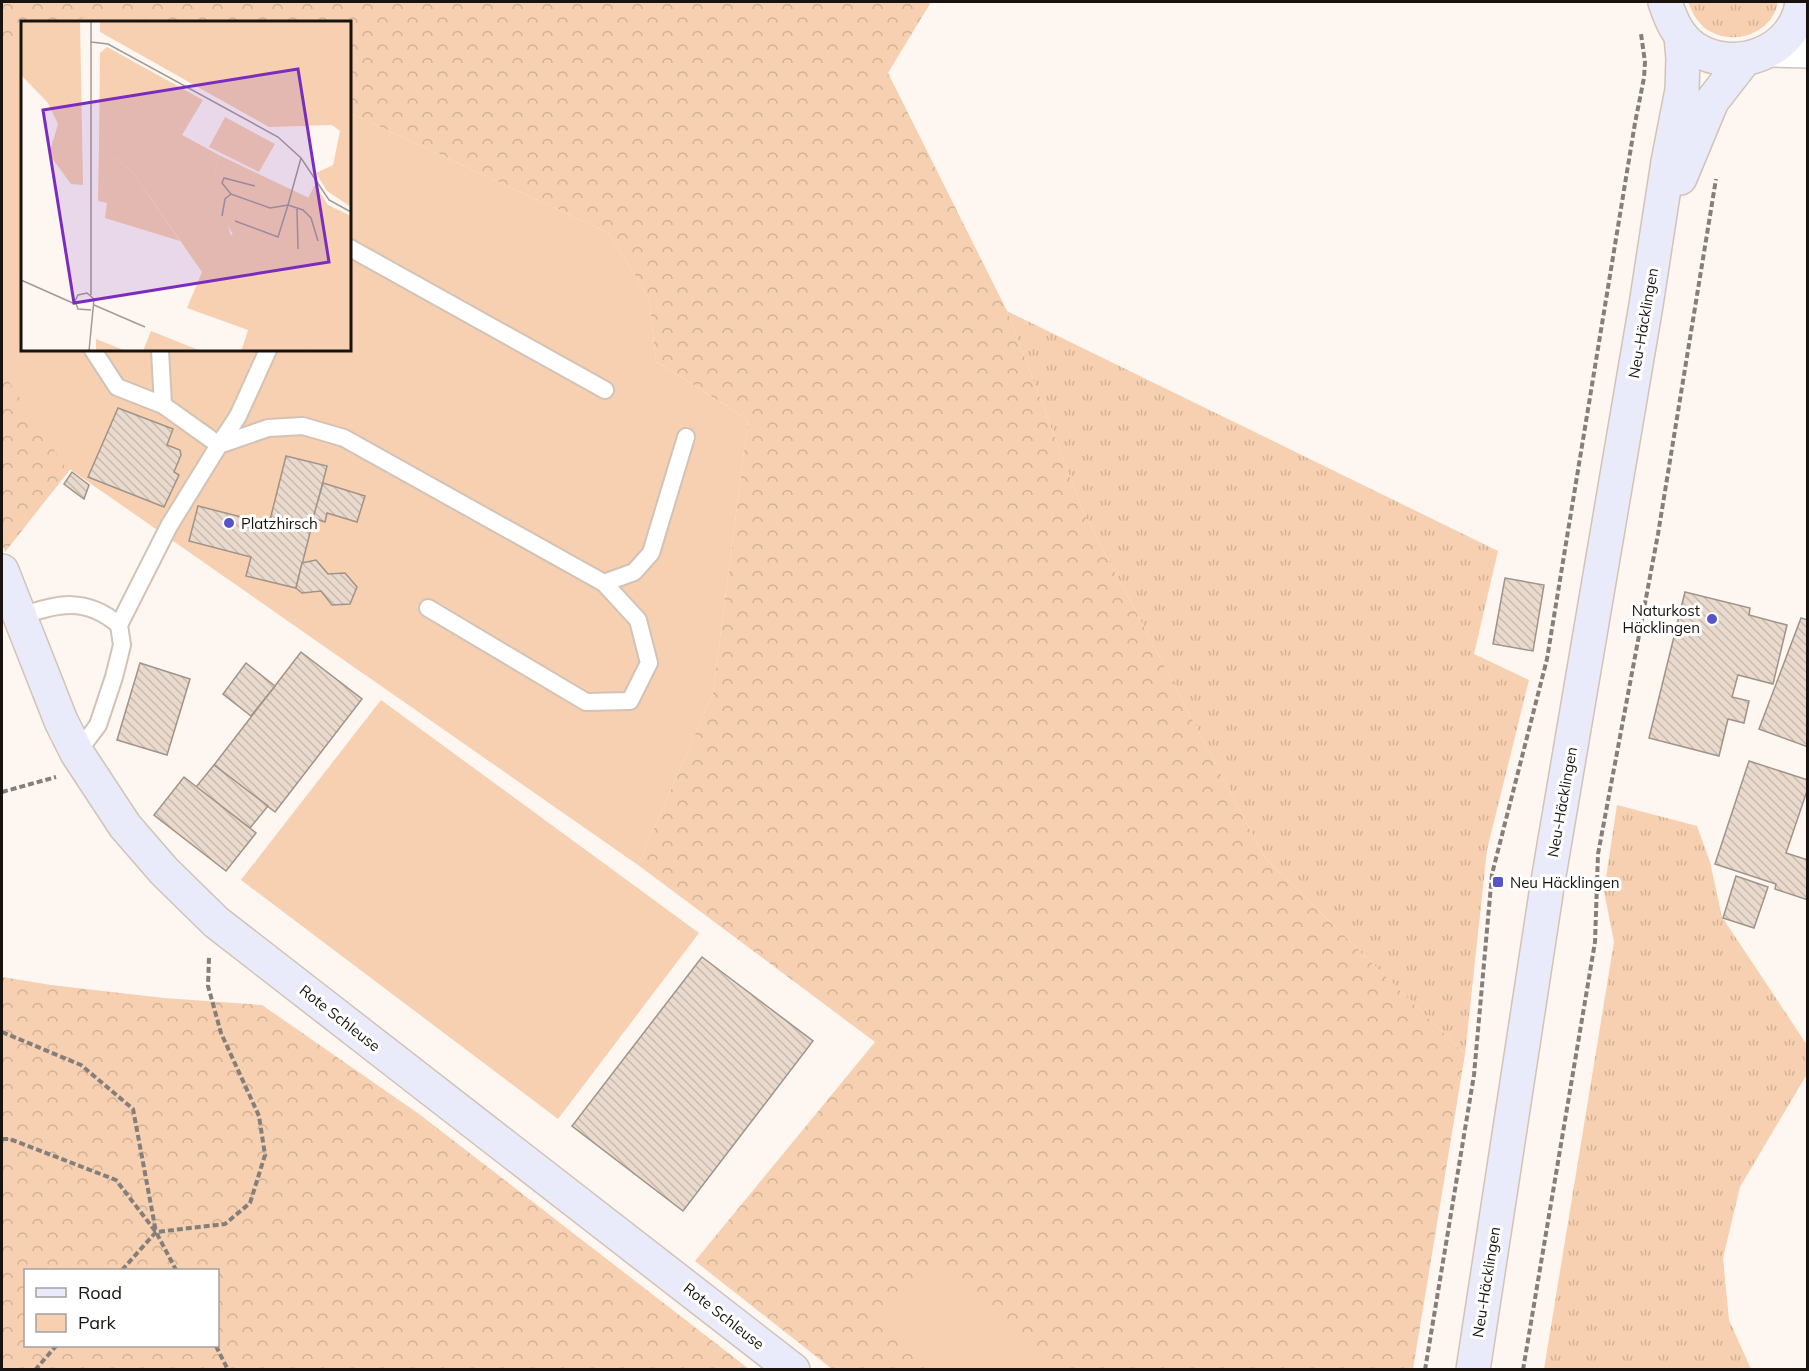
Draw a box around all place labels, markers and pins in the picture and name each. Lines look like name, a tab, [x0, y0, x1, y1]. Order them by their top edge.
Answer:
place label: Platzhirsch	[241, 514, 318, 533]
marker: Platzhirsch	[222, 516, 236, 530]
place label: Naturkost Häcklingen	[1622, 601, 1700, 637]
marker: Naturkost Häcklingen	[1705, 612, 1719, 626]
place label: Neu Häcklingen	[1510, 873, 1620, 892]
marker: Neu Häcklingen	[1491, 875, 1505, 889]

